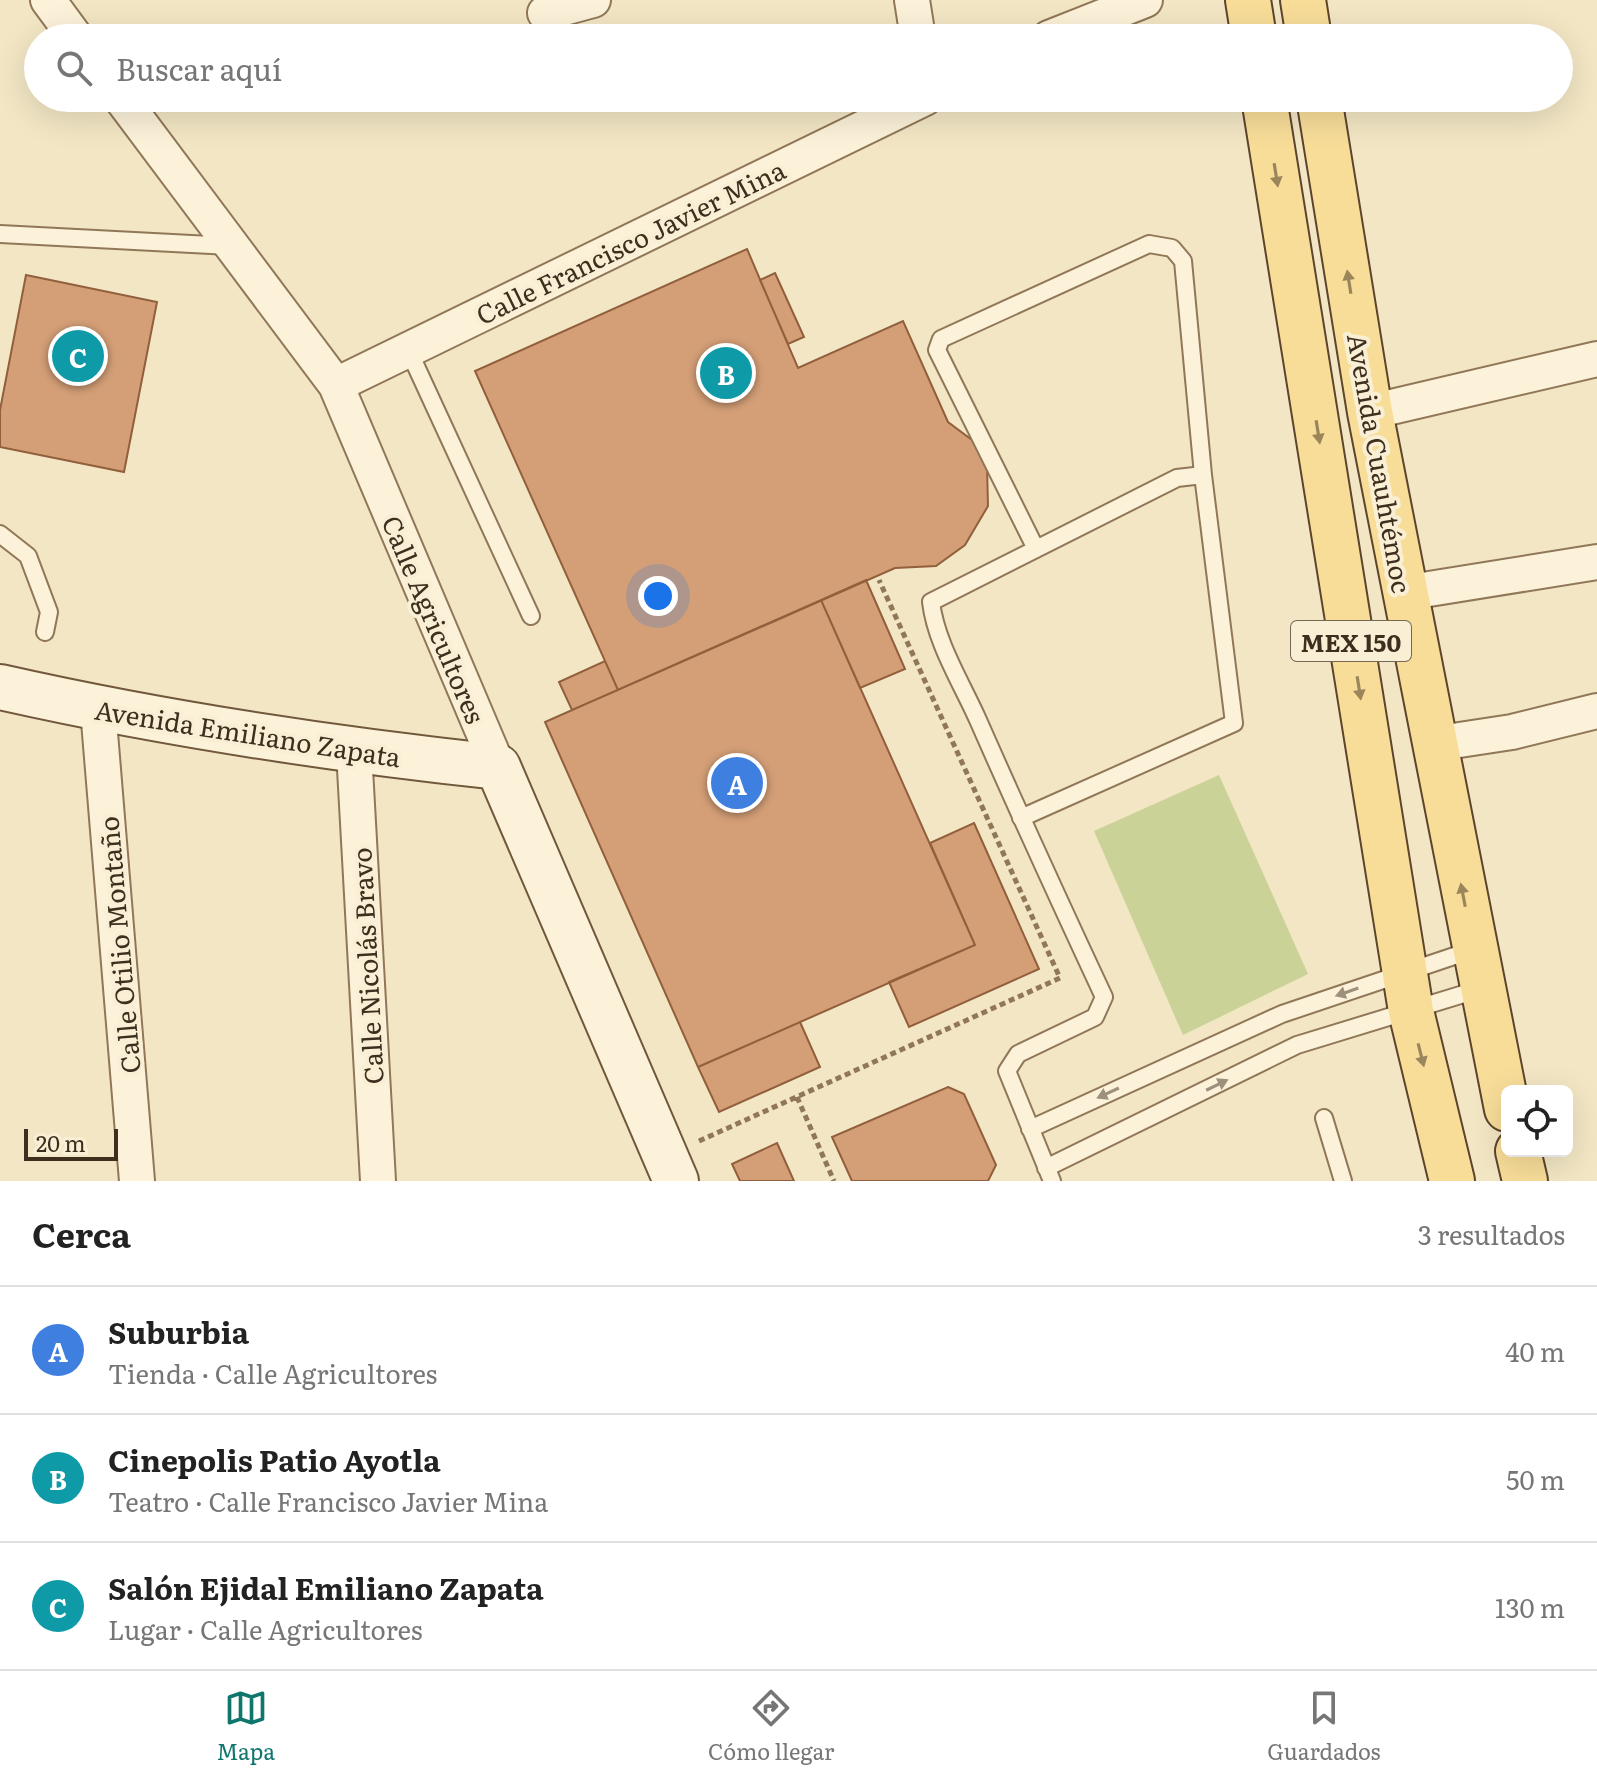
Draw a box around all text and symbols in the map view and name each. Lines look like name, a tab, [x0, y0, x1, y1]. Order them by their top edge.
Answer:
search box	[24, 24, 1573, 112]
icon: search	[52, 46, 96, 90]
text: Buscar aquí	[116, 46, 282, 90]
street label: Calle Francisco Javier Mina	[469, 149, 791, 333]
one-way arrow	[1270, 163, 1283, 188]
one-way arrow	[1342, 269, 1355, 294]
pin: C	[52, 326, 104, 386]
street label: Avenida Cuauhtémoc	[1339, 330, 1423, 596]
pin: B	[700, 343, 752, 403]
one-way arrow	[1312, 419, 1324, 444]
street label: Calle Agricultores	[374, 509, 496, 729]
your location	[638, 576, 678, 616]
road number: MEX 150	[1291, 621, 1411, 661]
one-way arrow	[1353, 676, 1366, 701]
street label: Avenida Emiliano Zapata	[92, 689, 404, 775]
pin: A	[711, 753, 763, 813]
street label: Calle Otilio Montaño	[87, 815, 149, 1075]
street label: Calle Nicolás Bravo	[340, 847, 392, 1085]
one-way arrow	[1457, 883, 1469, 908]
one-way arrow	[1335, 986, 1359, 999]
one-way arrow	[1416, 1043, 1428, 1068]
one-way arrow	[1205, 1078, 1229, 1092]
map controls	[1501, 1085, 1573, 1157]
button: locate	[1501, 1085, 1573, 1157]
one-way arrow	[1096, 1087, 1119, 1100]
scale bar	[24, 1125, 118, 1161]
text: 20 m	[36, 1126, 86, 1159]
text: Cerca	[32, 1208, 131, 1258]
text: 3 resultados	[1418, 1214, 1565, 1253]
text: Suburbia	[108, 1309, 249, 1353]
text: A	[48, 1331, 68, 1370]
text: 40 m	[1505, 1331, 1565, 1370]
text: Tienda · Calle Agricultores	[108, 1353, 437, 1392]
text: Cinepolis Patio Ayotla	[108, 1437, 441, 1481]
text: B	[49, 1459, 67, 1498]
text: 50 m	[1506, 1459, 1565, 1498]
text: Teatro · Calle Francisco Javier Mina	[108, 1481, 548, 1520]
text: Salón Ejidal Emiliano Zapata	[108, 1565, 544, 1609]
text: C	[49, 1587, 67, 1626]
text: 130 m	[1495, 1587, 1565, 1626]
text: Lugar · Calle Agricultores	[108, 1609, 422, 1648]
tab: Mapa	[216, 1686, 275, 1767]
tab: Cómo llegar	[708, 1686, 835, 1767]
tab: Guardados	[1267, 1686, 1381, 1767]

